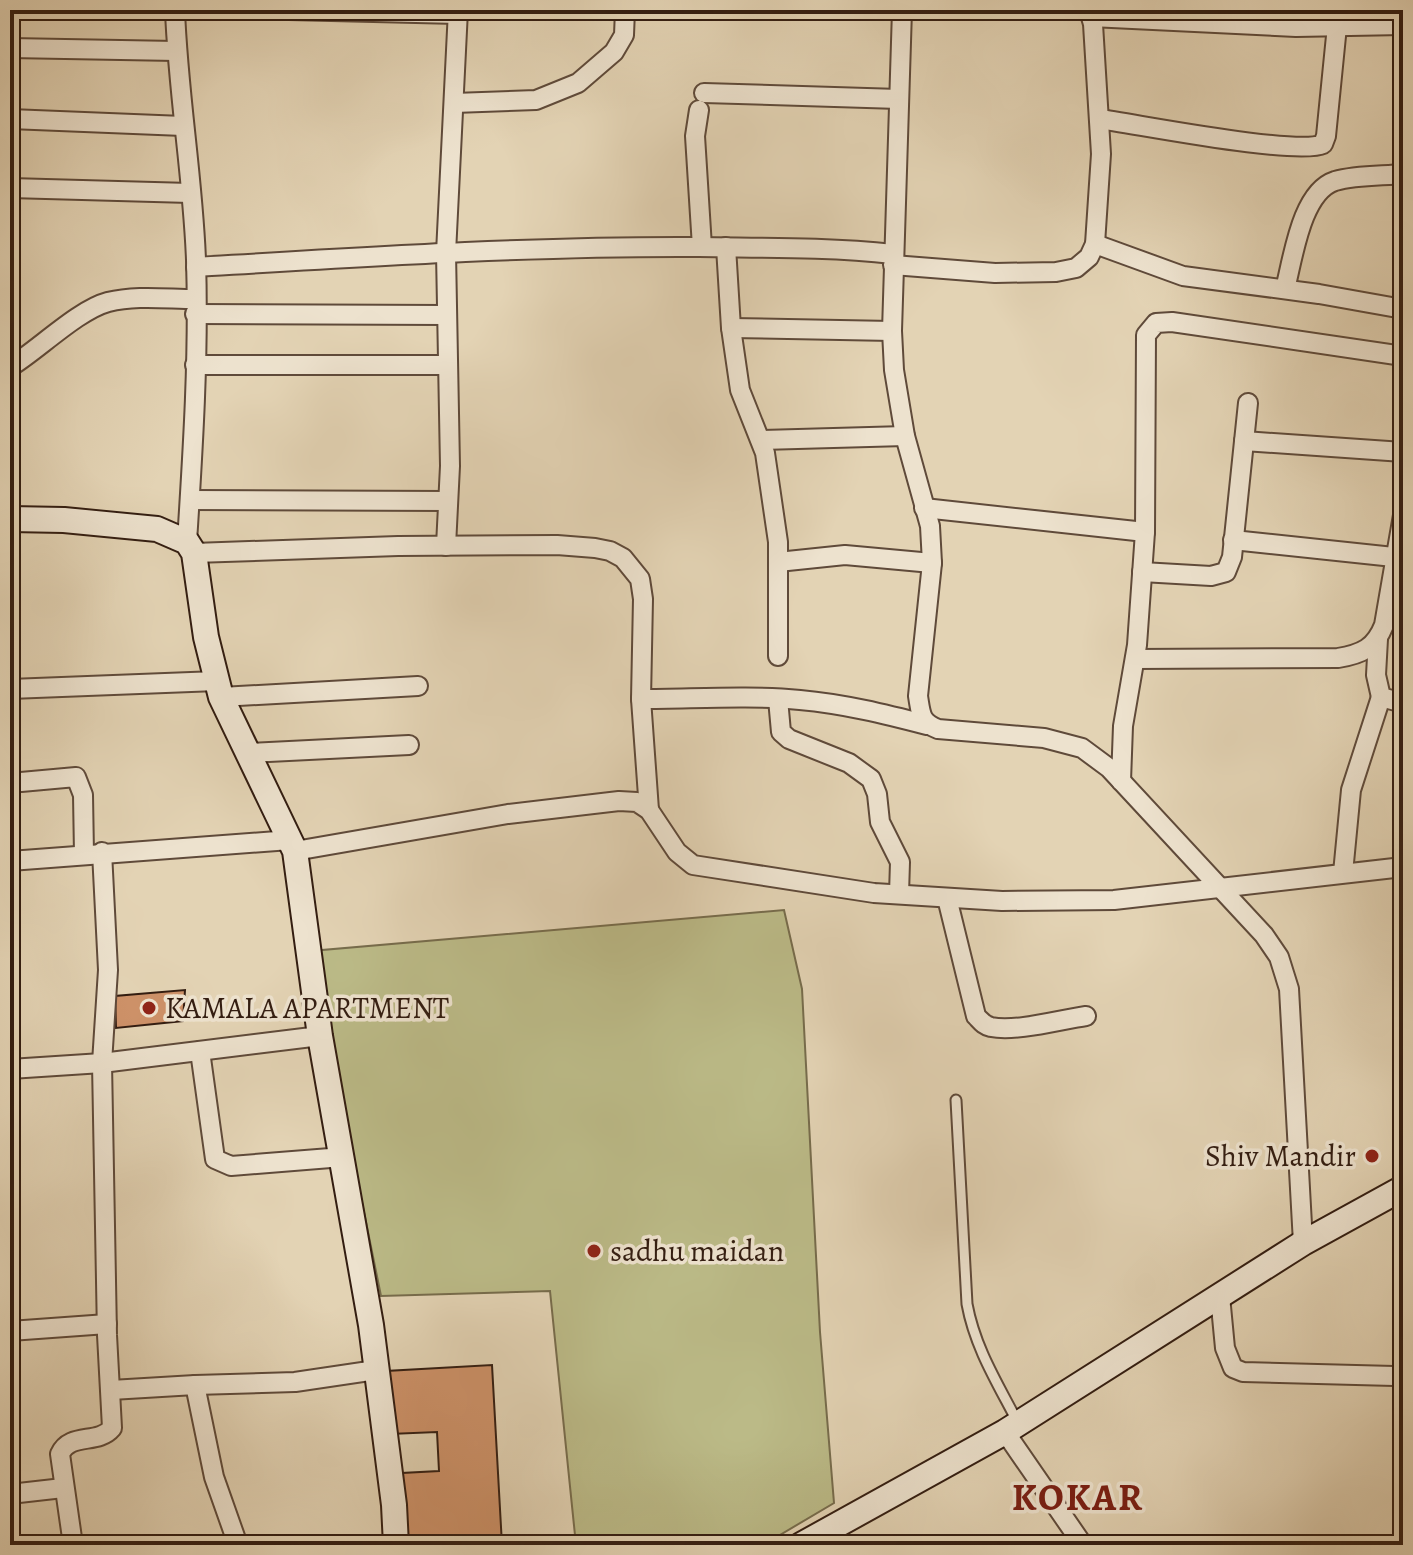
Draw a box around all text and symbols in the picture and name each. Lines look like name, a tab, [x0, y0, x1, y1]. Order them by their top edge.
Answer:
place label: KAMALA APARTMENT	[165, 988, 450, 1028]
marker: KAMALA APARTMENT	[140, 999, 158, 1017]
place label: Shiv Mandir	[1205, 1136, 1356, 1176]
marker: Shiv Mandir	[1363, 1147, 1381, 1165]
place label: sadhu maidan	[610, 1231, 784, 1271]
marker: sadhu maidan	[585, 1242, 603, 1260]
district label: KOKAR	[1012, 1471, 1144, 1523]

